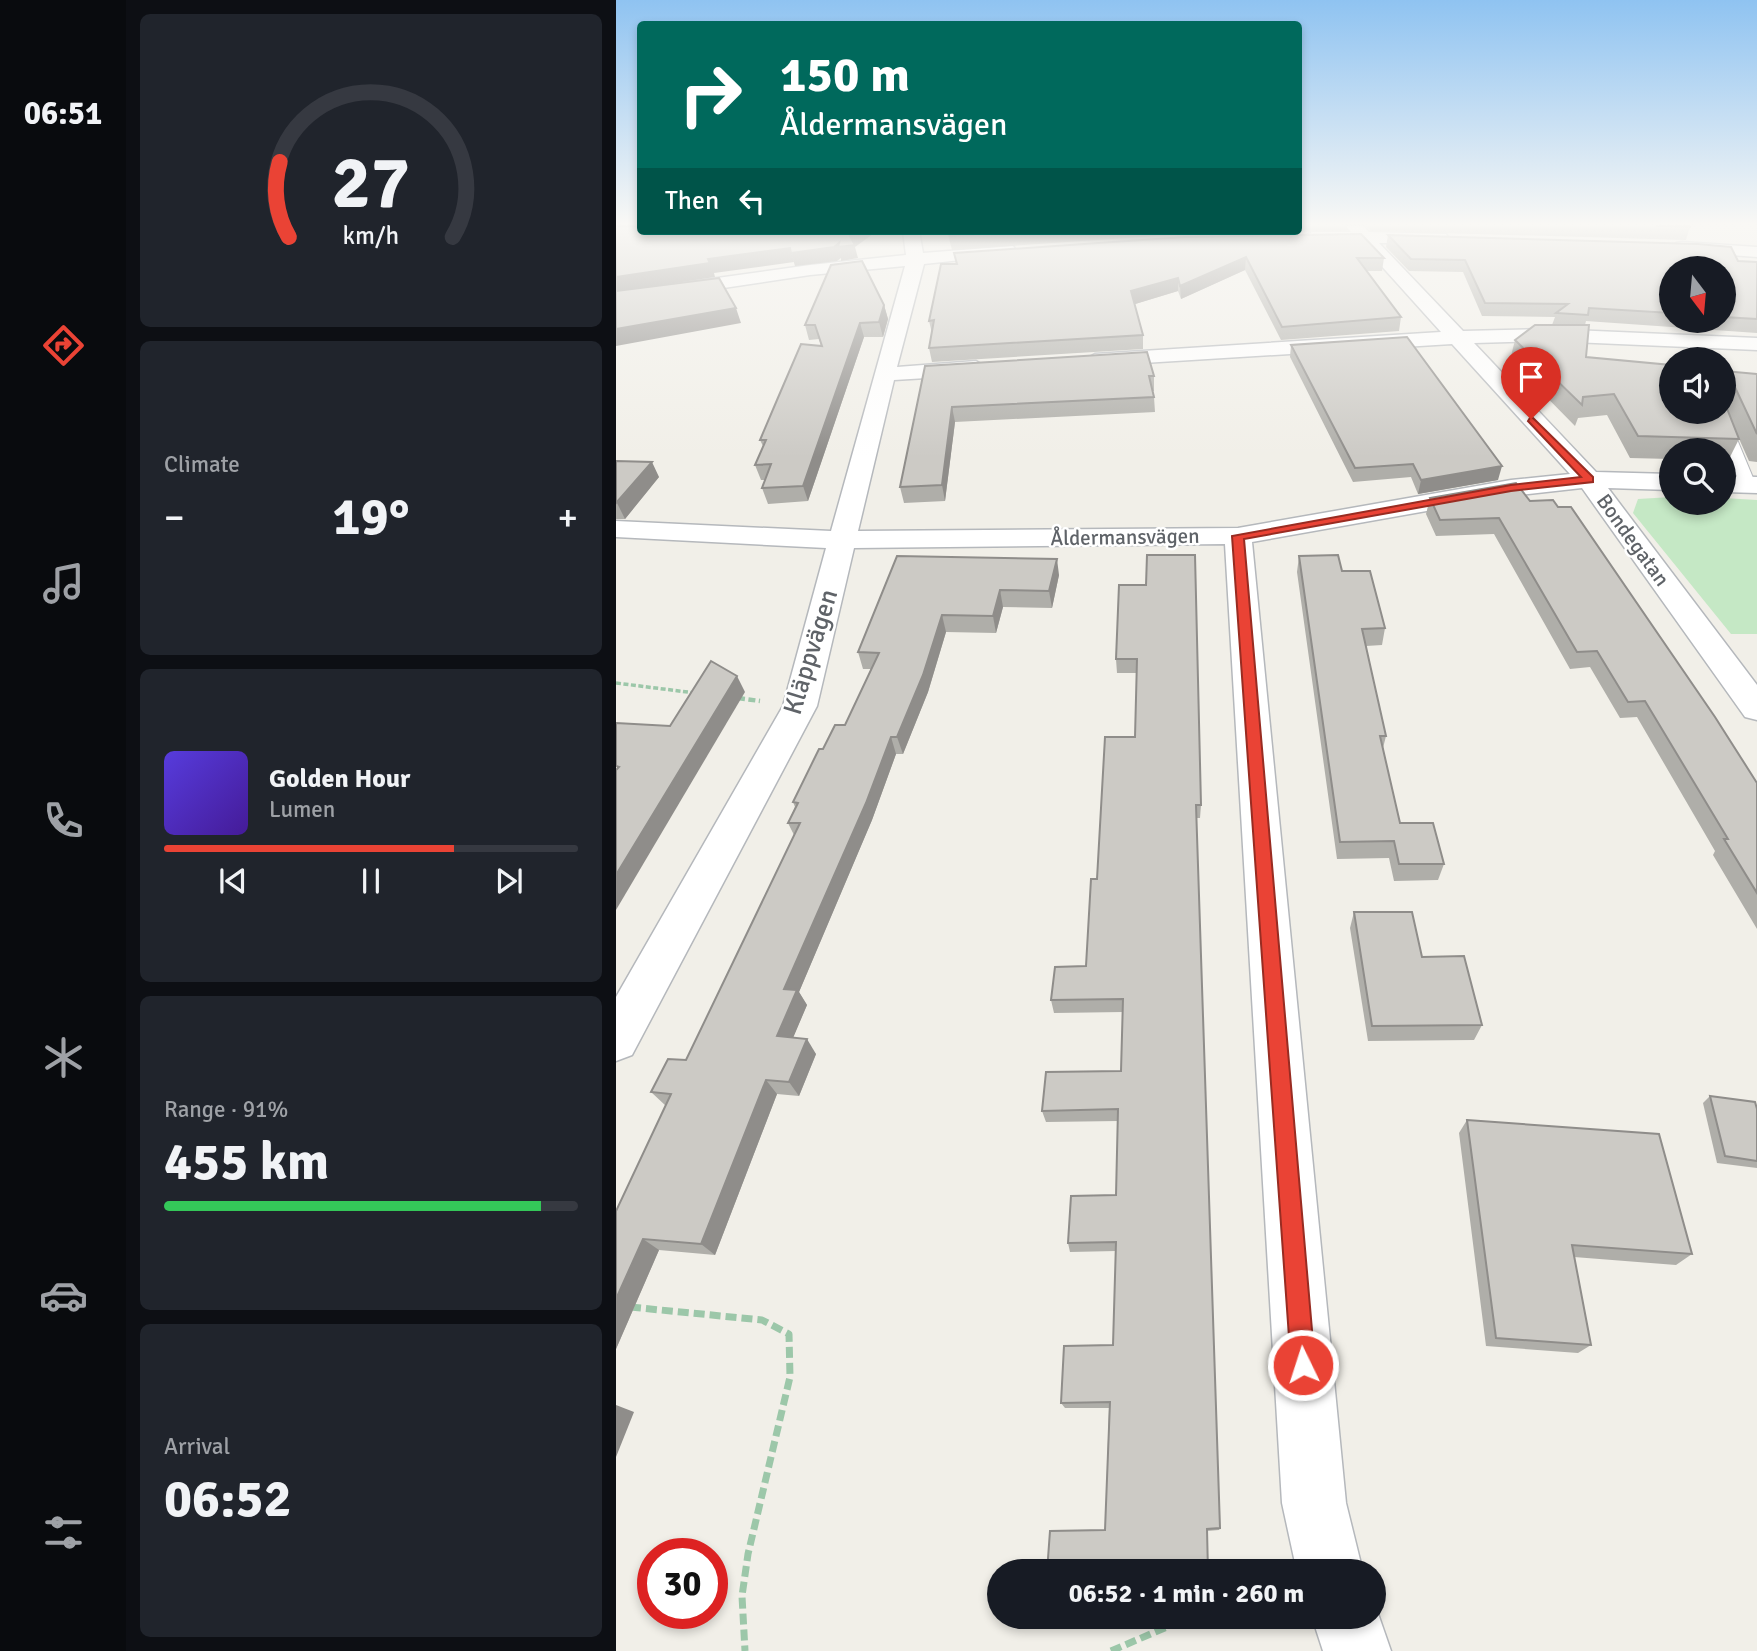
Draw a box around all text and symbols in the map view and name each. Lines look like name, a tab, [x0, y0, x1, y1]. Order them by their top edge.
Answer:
text: 150 m	[780, 45, 910, 105]
icon: right	[665, 49, 756, 140]
text: 06:51	[24, 94, 102, 133]
text: Åldermansvägen	[780, 105, 1007, 144]
text: 27	[332, 139, 410, 228]
icon: left	[733, 182, 771, 220]
text: Then	[665, 185, 719, 217]
text: km/h	[343, 220, 399, 251]
north arrow	[1659, 256, 1736, 332]
map controls	[1659, 256, 1736, 515]
icon: directions	[39, 321, 88, 370]
pin	[1501, 347, 1561, 419]
button: sound	[1659, 347, 1736, 424]
icon: arrive	[1512, 358, 1550, 396]
button: search	[1659, 438, 1736, 515]
text: Climate	[164, 450, 240, 479]
text: 19°	[333, 485, 409, 549]
street label: Bondegatan	[1591, 489, 1675, 591]
text: −	[164, 494, 185, 541]
text: +	[557, 494, 578, 541]
street label: Åldermansvägen	[1050, 522, 1200, 551]
icon: music	[39, 559, 88, 608]
street label: Kläppvägen	[777, 585, 845, 719]
text: Golden Hour	[269, 763, 410, 795]
text: Lumen	[269, 795, 335, 824]
icon: phone	[39, 796, 88, 845]
icon: previous	[214, 862, 252, 900]
icon: pause	[352, 862, 390, 900]
icon: next	[490, 862, 528, 900]
icon: climate	[39, 1033, 88, 1082]
text: Range · 91%	[164, 1095, 288, 1124]
text: 455 km	[164, 1130, 329, 1194]
icon: car	[39, 1271, 88, 1320]
position arrow	[1266, 1328, 1340, 1402]
text: Arrival	[164, 1432, 230, 1461]
text: 06:52	[164, 1467, 292, 1531]
icon: filters	[39, 1508, 88, 1557]
speed limit sign: 30	[637, 1538, 728, 1629]
text: 06:52 · 1 min · 260 m	[1069, 1578, 1304, 1610]

